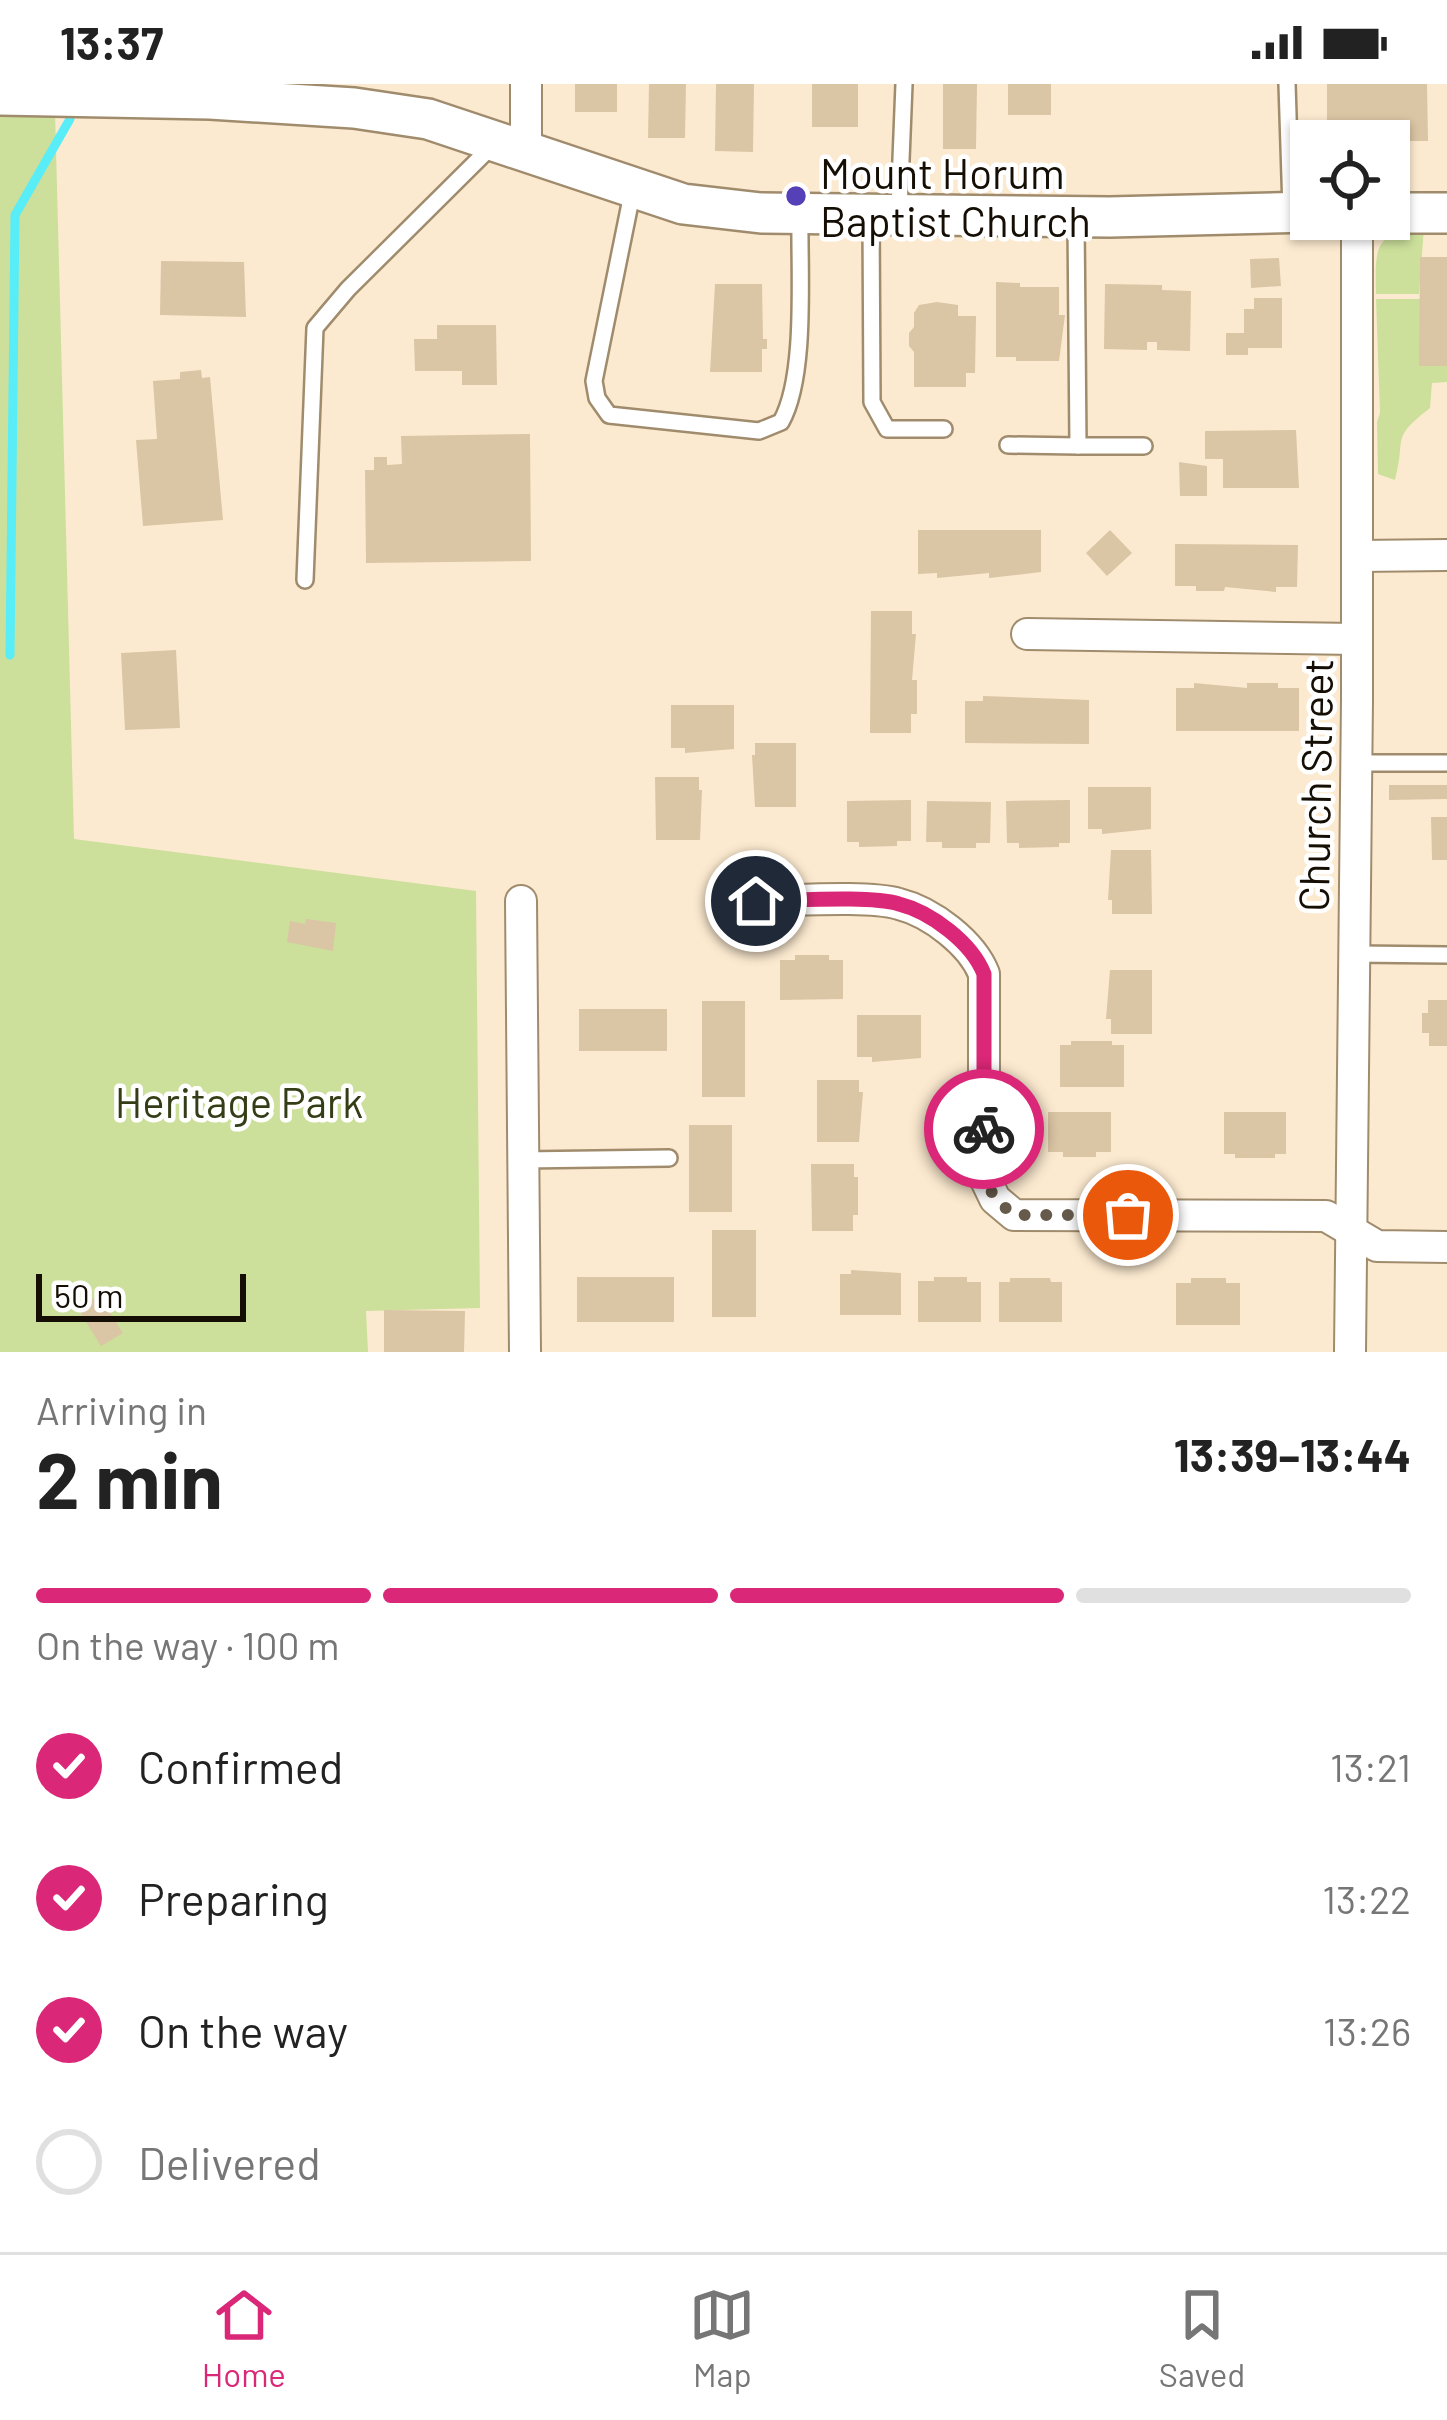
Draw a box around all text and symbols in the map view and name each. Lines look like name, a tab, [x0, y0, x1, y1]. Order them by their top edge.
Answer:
text: 13:37	[60, 15, 163, 69]
map controls	[1290, 120, 1410, 240]
button: locate	[1290, 120, 1410, 240]
place label: Mount Horum Baptist Church	[820, 147, 1091, 246]
marker: Mount Horum Baptist Church	[783, 183, 809, 209]
street label: Church Street	[1287, 658, 1341, 912]
pin	[705, 850, 807, 952]
icon: home	[723, 868, 789, 934]
courier	[924, 1069, 1044, 1189]
park label: Heritage Park	[115, 1076, 363, 1127]
icon: bike	[951, 1096, 1017, 1162]
pin	[1077, 1164, 1179, 1266]
icon: bag	[1095, 1182, 1161, 1248]
scale bar	[36, 1268, 246, 1321]
text: 50 m	[54, 1275, 124, 1315]
text: Arriving in	[36, 1386, 207, 1433]
text: 13:39–13:44	[1174, 1427, 1411, 1481]
text: 2 min	[36, 1431, 223, 1525]
text: On the way · 100 m	[36, 1621, 340, 1668]
icon: check	[36, 1733, 102, 1799]
text: Confirmed	[138, 1739, 343, 1793]
text: 13:21	[1330, 1743, 1411, 1790]
icon: check	[36, 1865, 102, 1931]
text: Preparing	[138, 1871, 329, 1925]
text: 13:22	[1322, 1875, 1411, 1922]
icon: check	[36, 1997, 102, 2063]
text: On the way	[138, 2003, 348, 2057]
text: 13:26	[1323, 2007, 1411, 2054]
text: Delivered	[138, 2135, 321, 2189]
tab: Home	[202, 2282, 286, 2394]
tab: Map	[689, 2282, 755, 2394]
tab: Saved	[1159, 2282, 1245, 2394]

